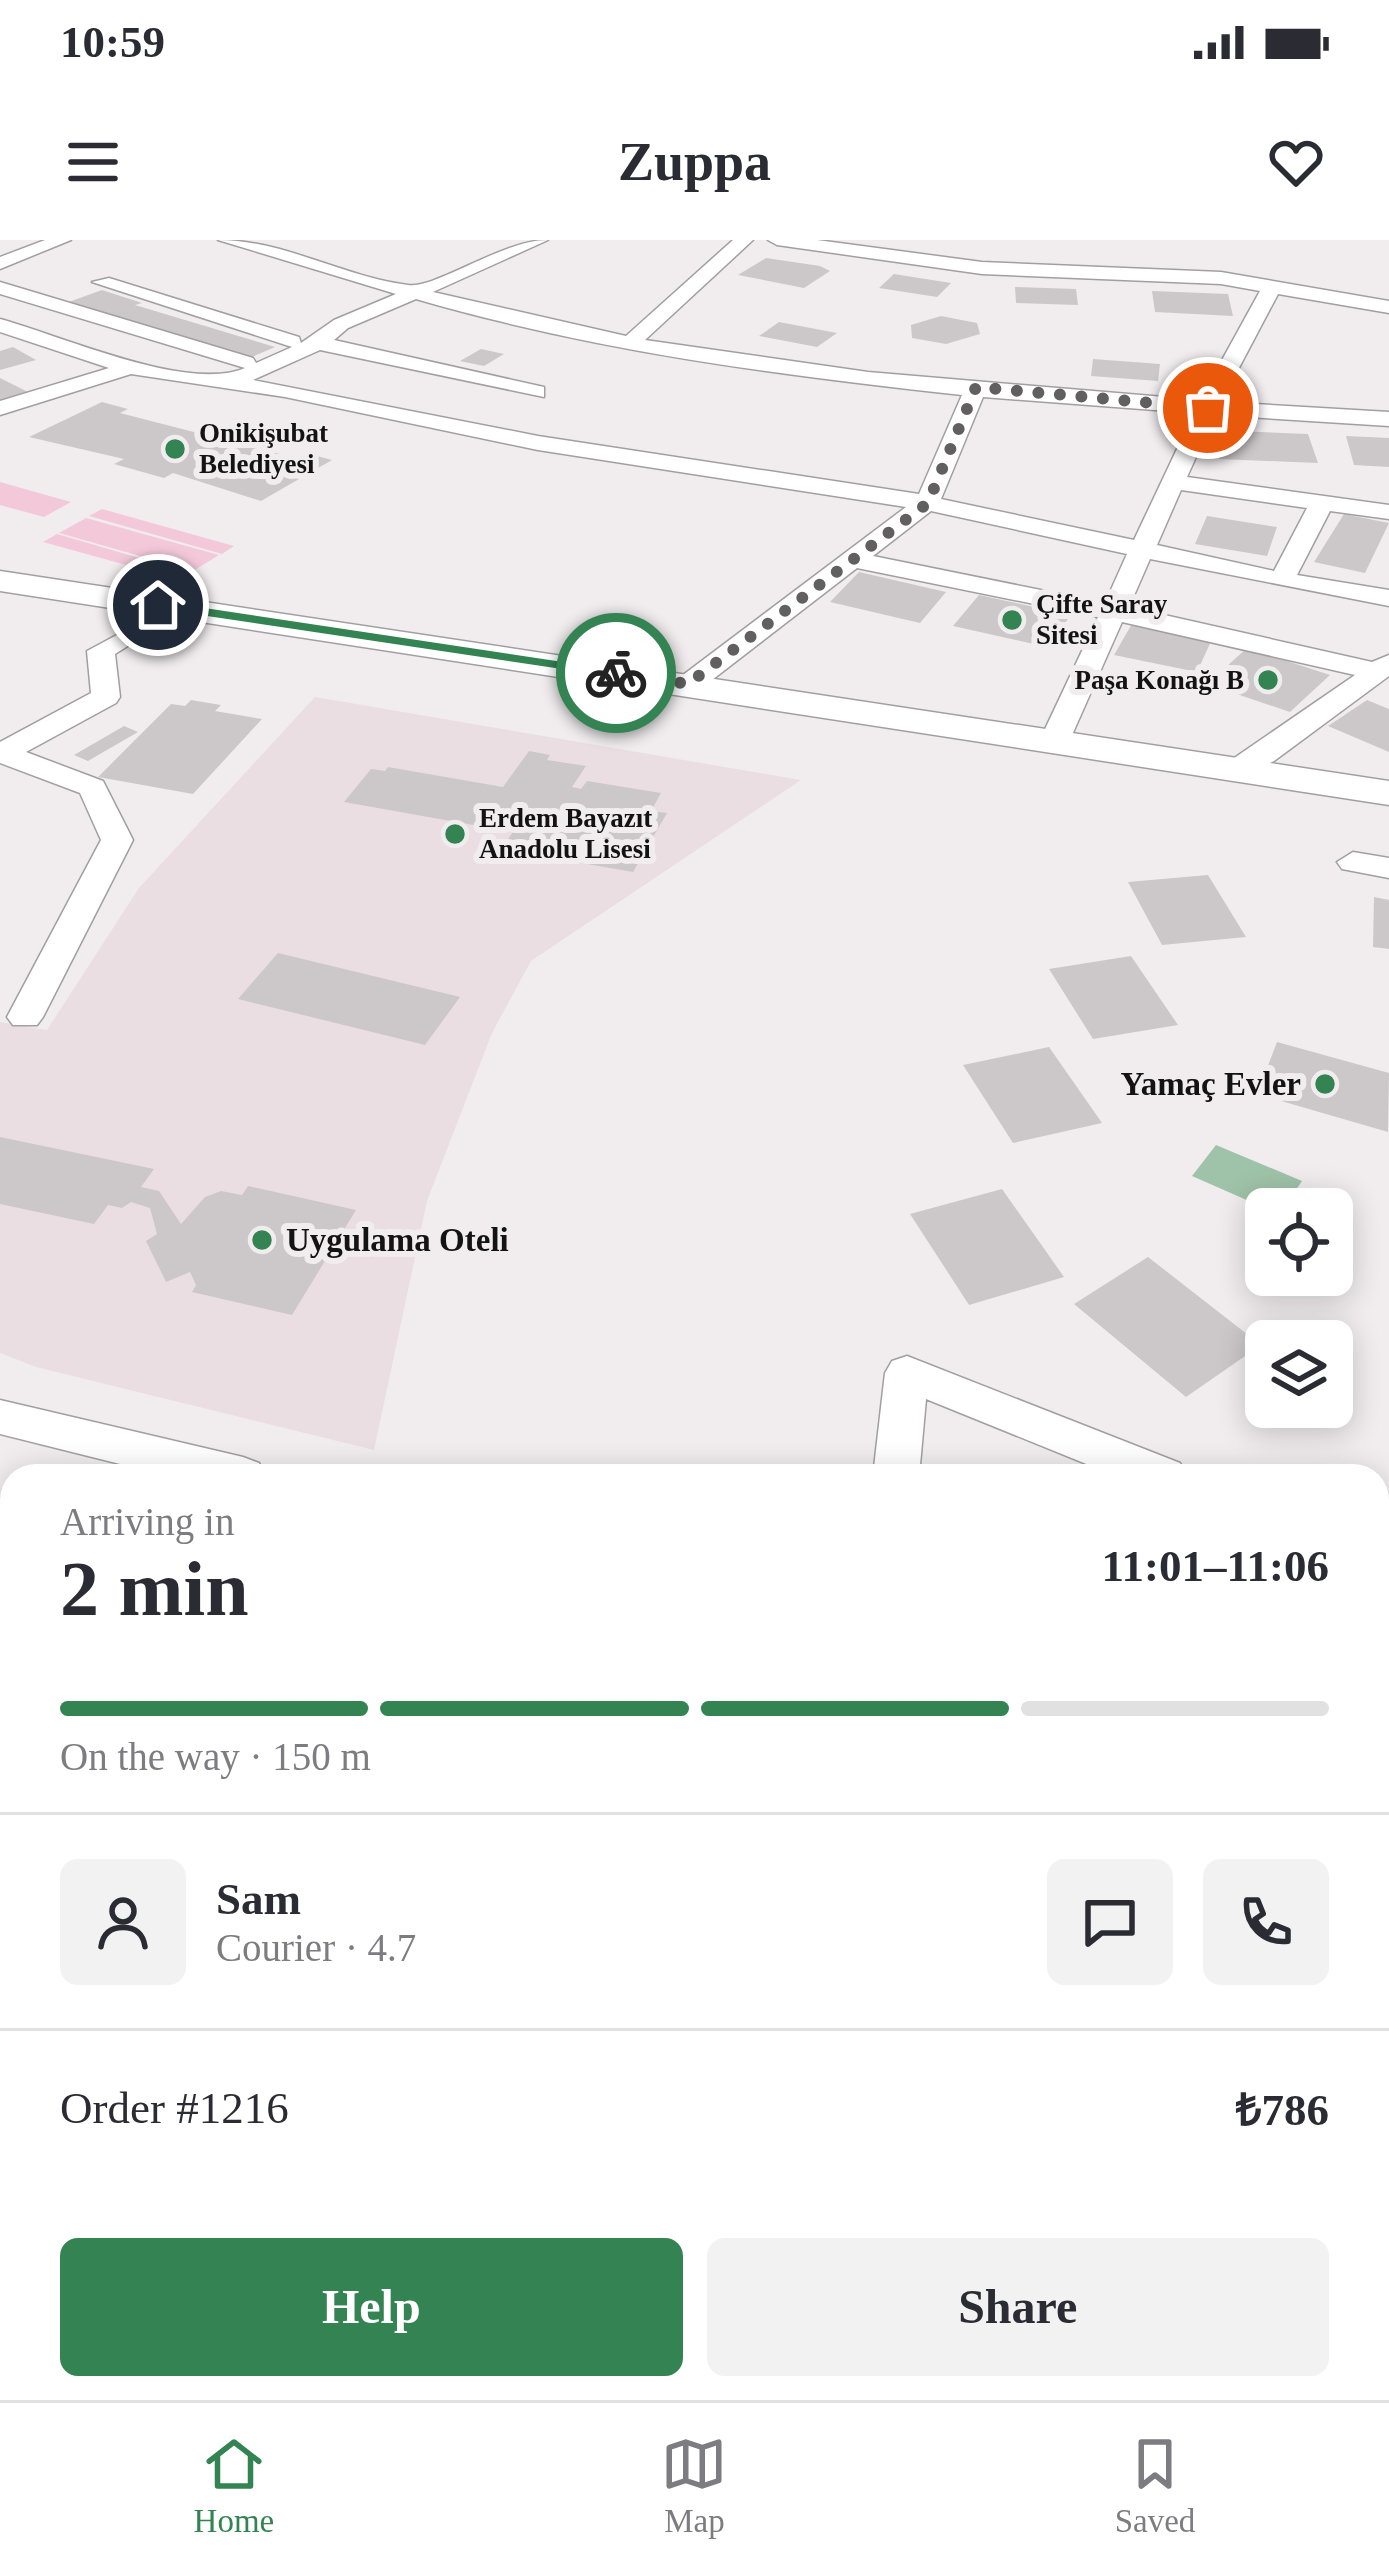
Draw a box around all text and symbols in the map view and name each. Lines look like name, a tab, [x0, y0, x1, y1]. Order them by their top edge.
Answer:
text: 10:59	[60, 17, 165, 67]
icon: menu	[60, 129, 126, 195]
icon: heart	[1263, 129, 1329, 195]
text: Zuppa	[618, 132, 771, 192]
pin	[1157, 357, 1259, 459]
icon: bag	[1175, 375, 1241, 441]
place label: Onikişubat Belediyesi	[199, 418, 328, 479]
marker: Onikişubat Belediyesi	[162, 436, 188, 462]
pin	[107, 554, 209, 656]
icon: home	[125, 572, 191, 638]
place label: Çifte Saray Sitesi	[1036, 589, 1168, 650]
marker: Çifte Saray Sitesi	[999, 607, 1025, 633]
courier	[556, 613, 676, 733]
icon: bike	[583, 640, 649, 706]
place label: Paşa Konağı B	[1074, 665, 1244, 695]
marker: Paşa Konağı B	[1255, 667, 1281, 693]
place label: Erdem Bayazıt Anadolu Lisesi	[479, 803, 652, 864]
marker: Erdem Bayazıt Anadolu Lisesi	[442, 821, 468, 847]
place label: Yamaç Evler	[1120, 1066, 1301, 1102]
marker: Yamaç Evler	[1312, 1071, 1338, 1097]
map controls	[1245, 1188, 1353, 1428]
button: locate	[1245, 1188, 1353, 1296]
place label: Uygulama Oteli	[286, 1222, 509, 1258]
marker: Uygulama Oteli	[249, 1227, 275, 1253]
button: layers	[1245, 1320, 1353, 1428]
text: Arriving in	[60, 1500, 234, 1543]
text: 11:01–11:06	[1101, 1541, 1329, 1591]
text: 2 min	[60, 1545, 249, 1632]
text: On the way · 150 m	[60, 1735, 371, 1778]
button: person	[60, 1859, 186, 1985]
button: chat	[1047, 1859, 1173, 1985]
button: phone	[1203, 1859, 1329, 1985]
text: Sam	[216, 1874, 301, 1924]
text: Courier · 4.7	[216, 1926, 416, 1969]
text: Order #1216	[60, 2083, 289, 2133]
text: ₺786	[1236, 2085, 1329, 2135]
button: Help	[60, 2238, 683, 2376]
button: Share	[707, 2238, 1329, 2376]
tab: Home	[194, 2431, 274, 2540]
tab: Map	[661, 2431, 727, 2540]
tab: Saved	[1115, 2431, 1195, 2540]

